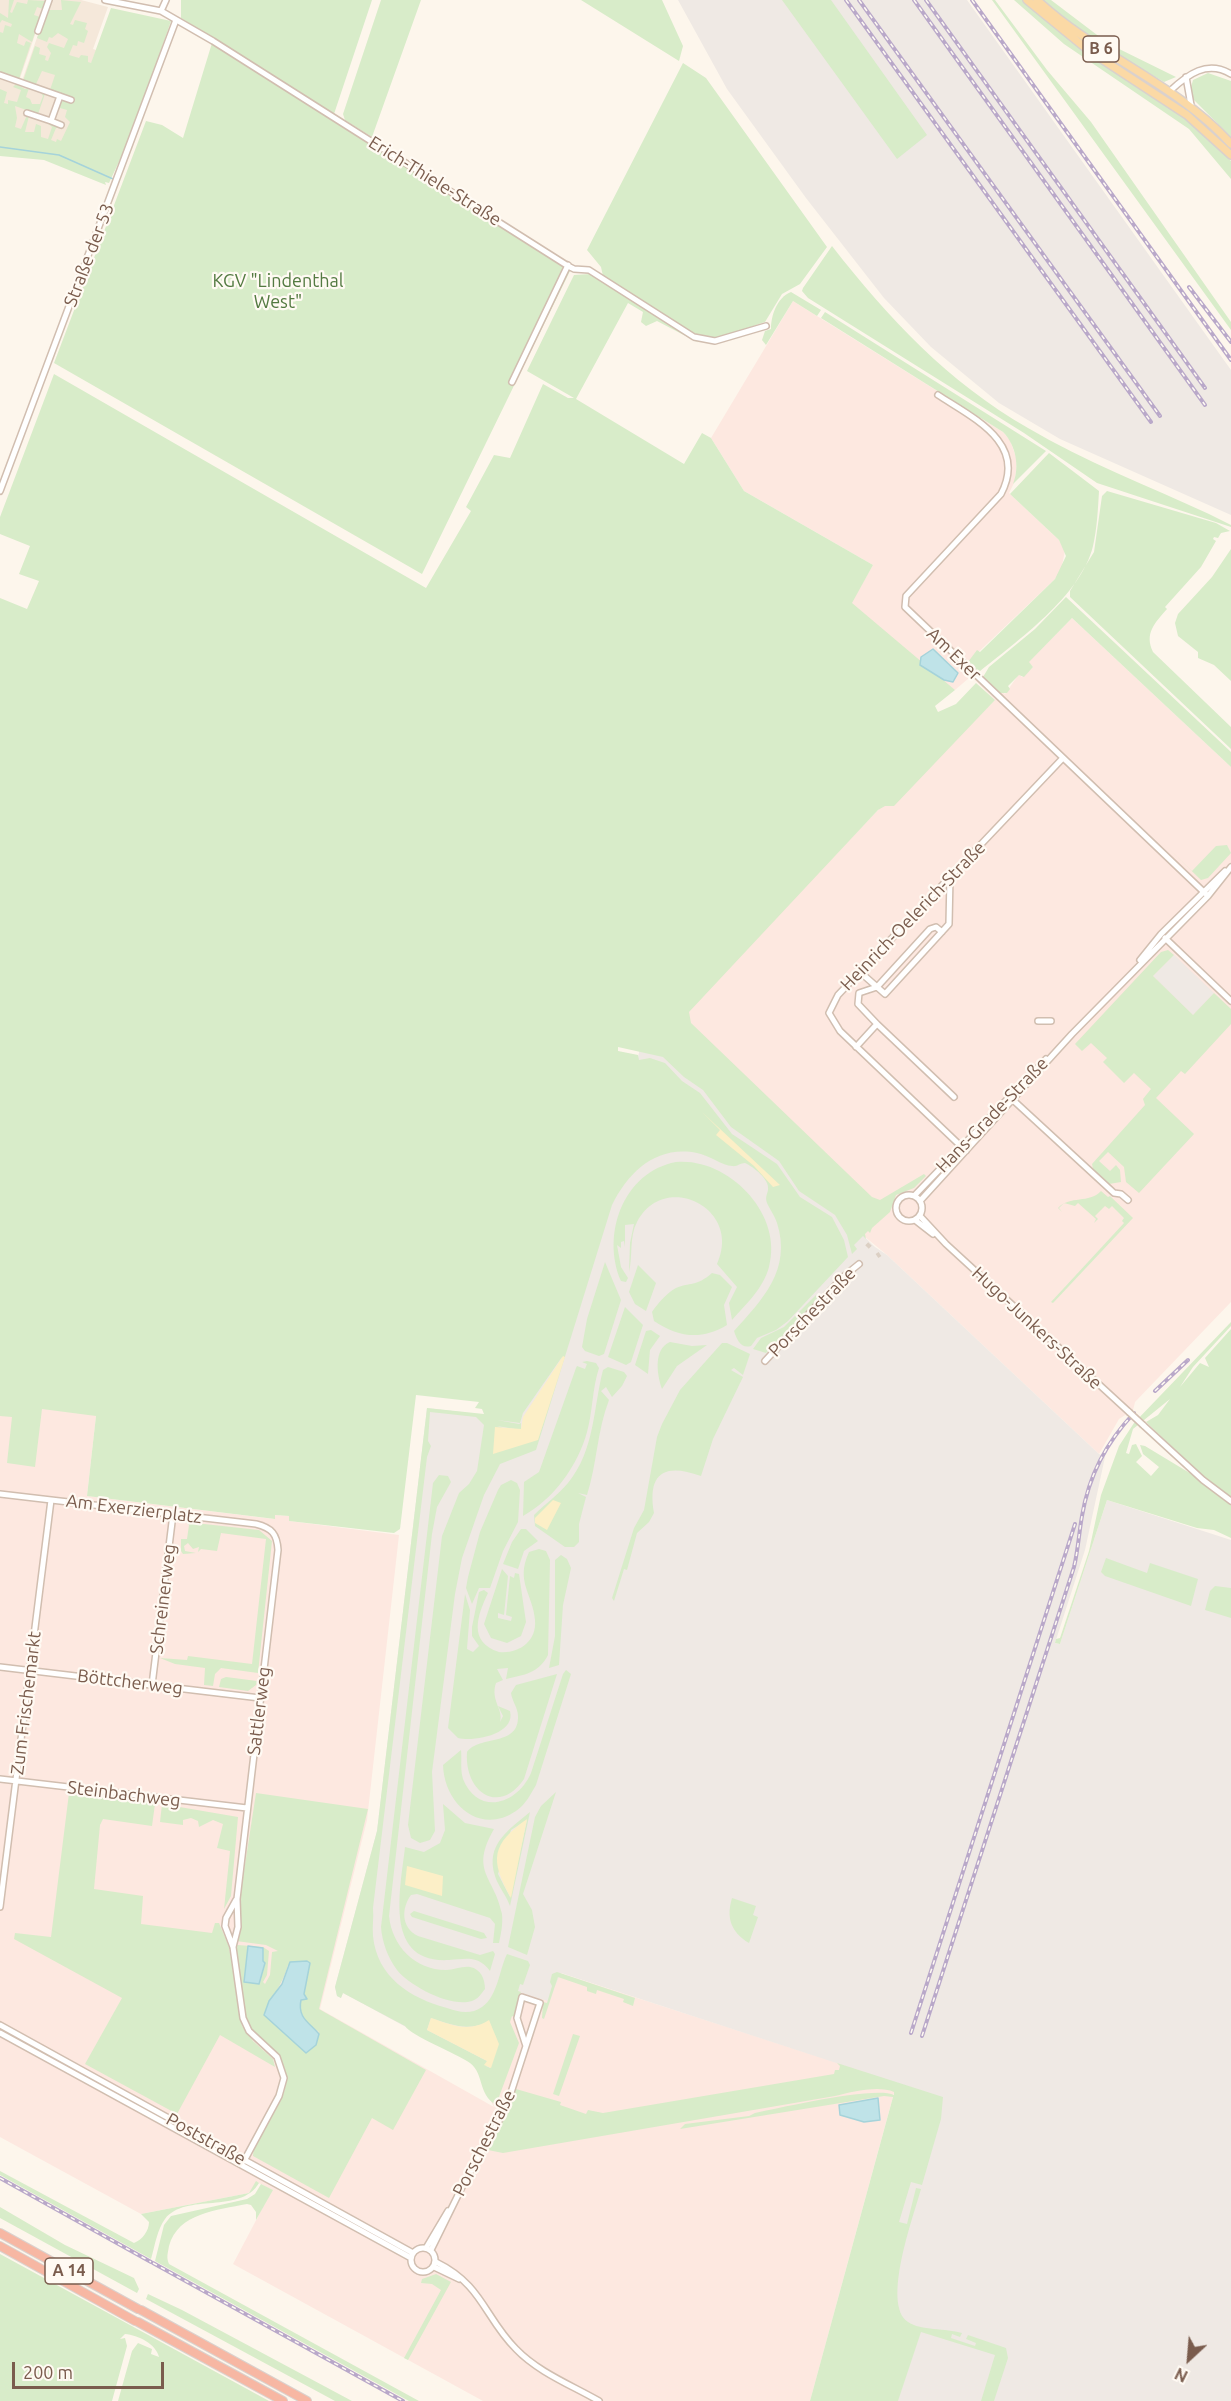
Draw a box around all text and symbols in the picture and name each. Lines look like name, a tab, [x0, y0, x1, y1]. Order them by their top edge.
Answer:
road number: B 6	[1083, 36, 1119, 62]
street label: Erich-Thiele-Straße	[365, 132, 505, 230]
street label: Straße der 53	[59, 200, 119, 310]
park label: KGV "Lindenthal West"	[213, 270, 343, 312]
street label: Am Exer	[922, 623, 986, 685]
street label: Heinrich-Oelerich-Straße	[836, 837, 990, 995]
street label: Hans-Grade-Straße	[931, 1053, 1053, 1177]
street label: Hugo-Junkers-Straße	[967, 1262, 1107, 1394]
street label: Porschestraße	[764, 1263, 860, 1361]
street label: Am Exerzierplatz	[65, 1490, 203, 1528]
street label: Schreinerweg	[146, 1543, 180, 1655]
street label: Zum Frischemarkt	[6, 1630, 46, 1776]
street label: Böttcherweg	[76, 1665, 184, 1699]
street label: Sattlerweg	[243, 1666, 275, 1756]
street label: Steinbachweg	[66, 1776, 182, 1812]
street label: Porschestraße	[448, 2086, 520, 2200]
street label: Poststraße	[162, 2108, 250, 2170]
road number: A 14	[45, 2258, 93, 2284]
north arrow	[1159, 2329, 1219, 2389]
scale bar	[15, 2350, 166, 2388]
text: 200 m	[23, 2362, 73, 2382]
text: N	[1172, 2364, 1190, 2386]

